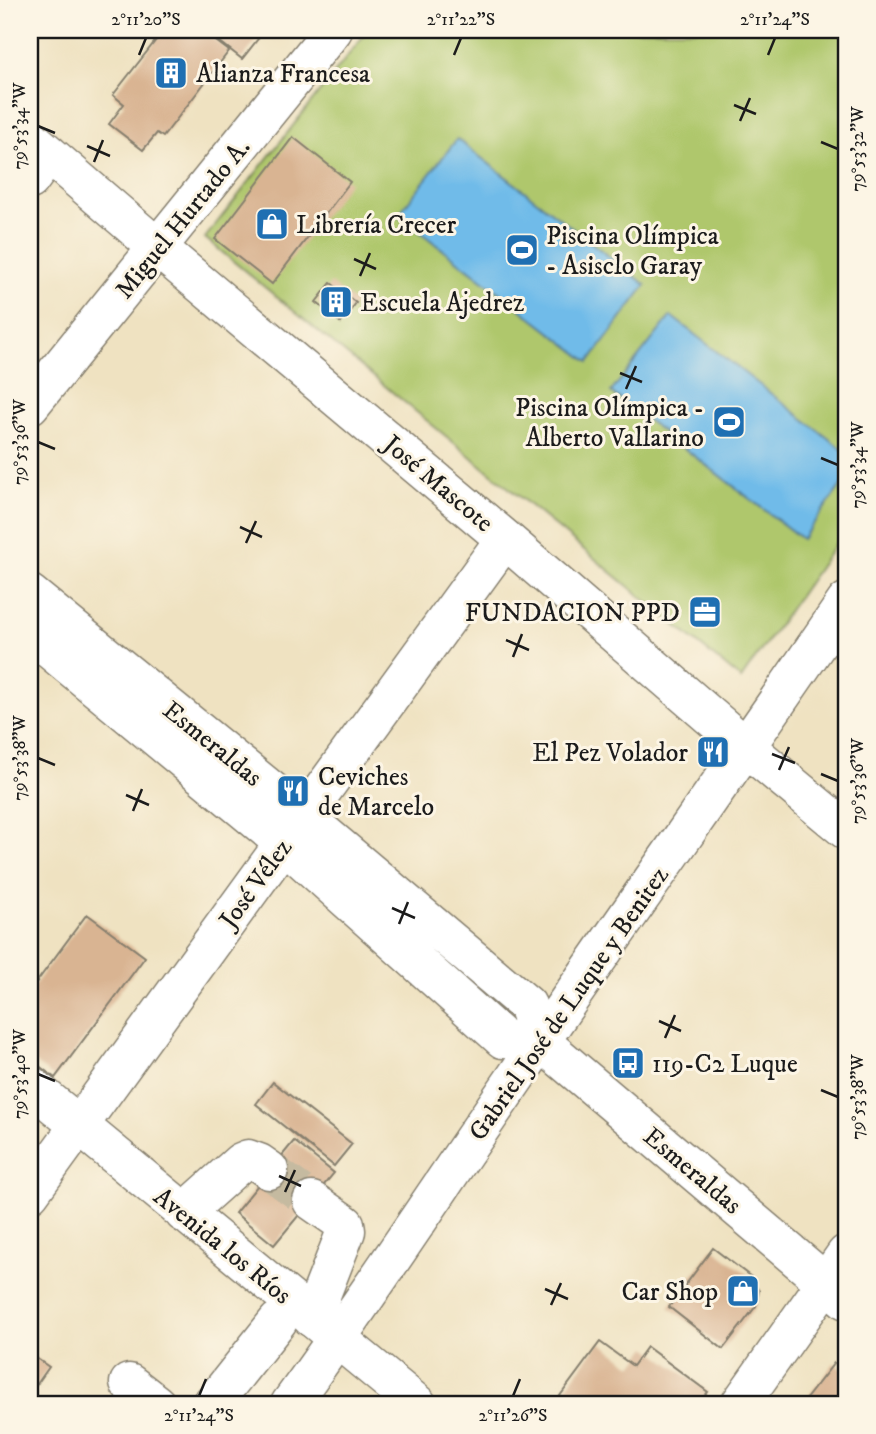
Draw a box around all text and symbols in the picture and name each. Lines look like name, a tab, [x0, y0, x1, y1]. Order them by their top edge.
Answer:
text: 2°11'20"S	[111, 9, 181, 31]
text: 2°11'22"S	[427, 9, 495, 31]
text: 2°11'24"S	[740, 9, 810, 31]
building icon: Alianza Francesa	[152, 54, 190, 92]
place label: Alianza Francesa	[196, 58, 370, 91]
text: 79°53'34"W	[9, 82, 31, 169]
text: 79°53'32"W	[847, 106, 869, 192]
street label: Miguel Hurtado A.	[108, 132, 258, 306]
shop icon: Librería Crecer	[253, 205, 291, 243]
place label: Librería Crecer	[296, 209, 457, 242]
place label: Piscina Olímpica - Asisclo Garay	[546, 220, 719, 283]
sports icon: Piscina Olímpica - Asisclo Garay	[503, 231, 541, 269]
building icon: Escuela Ajedrez	[317, 283, 355, 321]
place label: Escuela Ajedrez	[360, 287, 524, 320]
place label: Piscina Olímpica - Alberto Vallarino	[515, 392, 704, 455]
text: 79°53'36"W	[9, 398, 31, 485]
sports icon: Piscina Olímpica - Alberto Vallarino	[710, 403, 748, 441]
text: 79°53'34"W	[847, 421, 869, 508]
street label: José Mascote	[375, 427, 500, 540]
office icon: FUNDACION PPD	[686, 593, 724, 631]
place label: FUNDACION PPD	[465, 597, 680, 630]
street label: Esmeraldas	[156, 694, 269, 794]
text: 79°53'38"W	[9, 715, 31, 801]
restaurant icon: El Pez Volador	[694, 733, 732, 771]
place label: El Pez Volador	[532, 737, 688, 770]
text: 79°53'36"W	[847, 737, 869, 824]
place label: Ceviches de Marcelo	[318, 761, 434, 824]
restaurant icon: Ceviches de Marcelo	[274, 772, 312, 810]
street label: José Vélez	[211, 832, 300, 937]
street label: Gabriel José de Luque y Benitez	[462, 860, 677, 1147]
text: 79°53'40"W	[9, 1029, 31, 1119]
bus stop icon: 119-C2 Luque	[609, 1044, 647, 1082]
place label: 119-C2 Luque	[652, 1048, 798, 1081]
text: 79°53'38"W	[847, 1054, 869, 1140]
street label: Esmeraldas	[636, 1120, 748, 1222]
street label: Avenida los Ríos	[146, 1180, 298, 1312]
shop icon: Car Shop	[724, 1272, 762, 1310]
place label: Car Shop	[622, 1276, 718, 1309]
text: 2°11'24"S	[164, 1405, 234, 1427]
text: 2°11'26"S	[478, 1405, 548, 1427]

